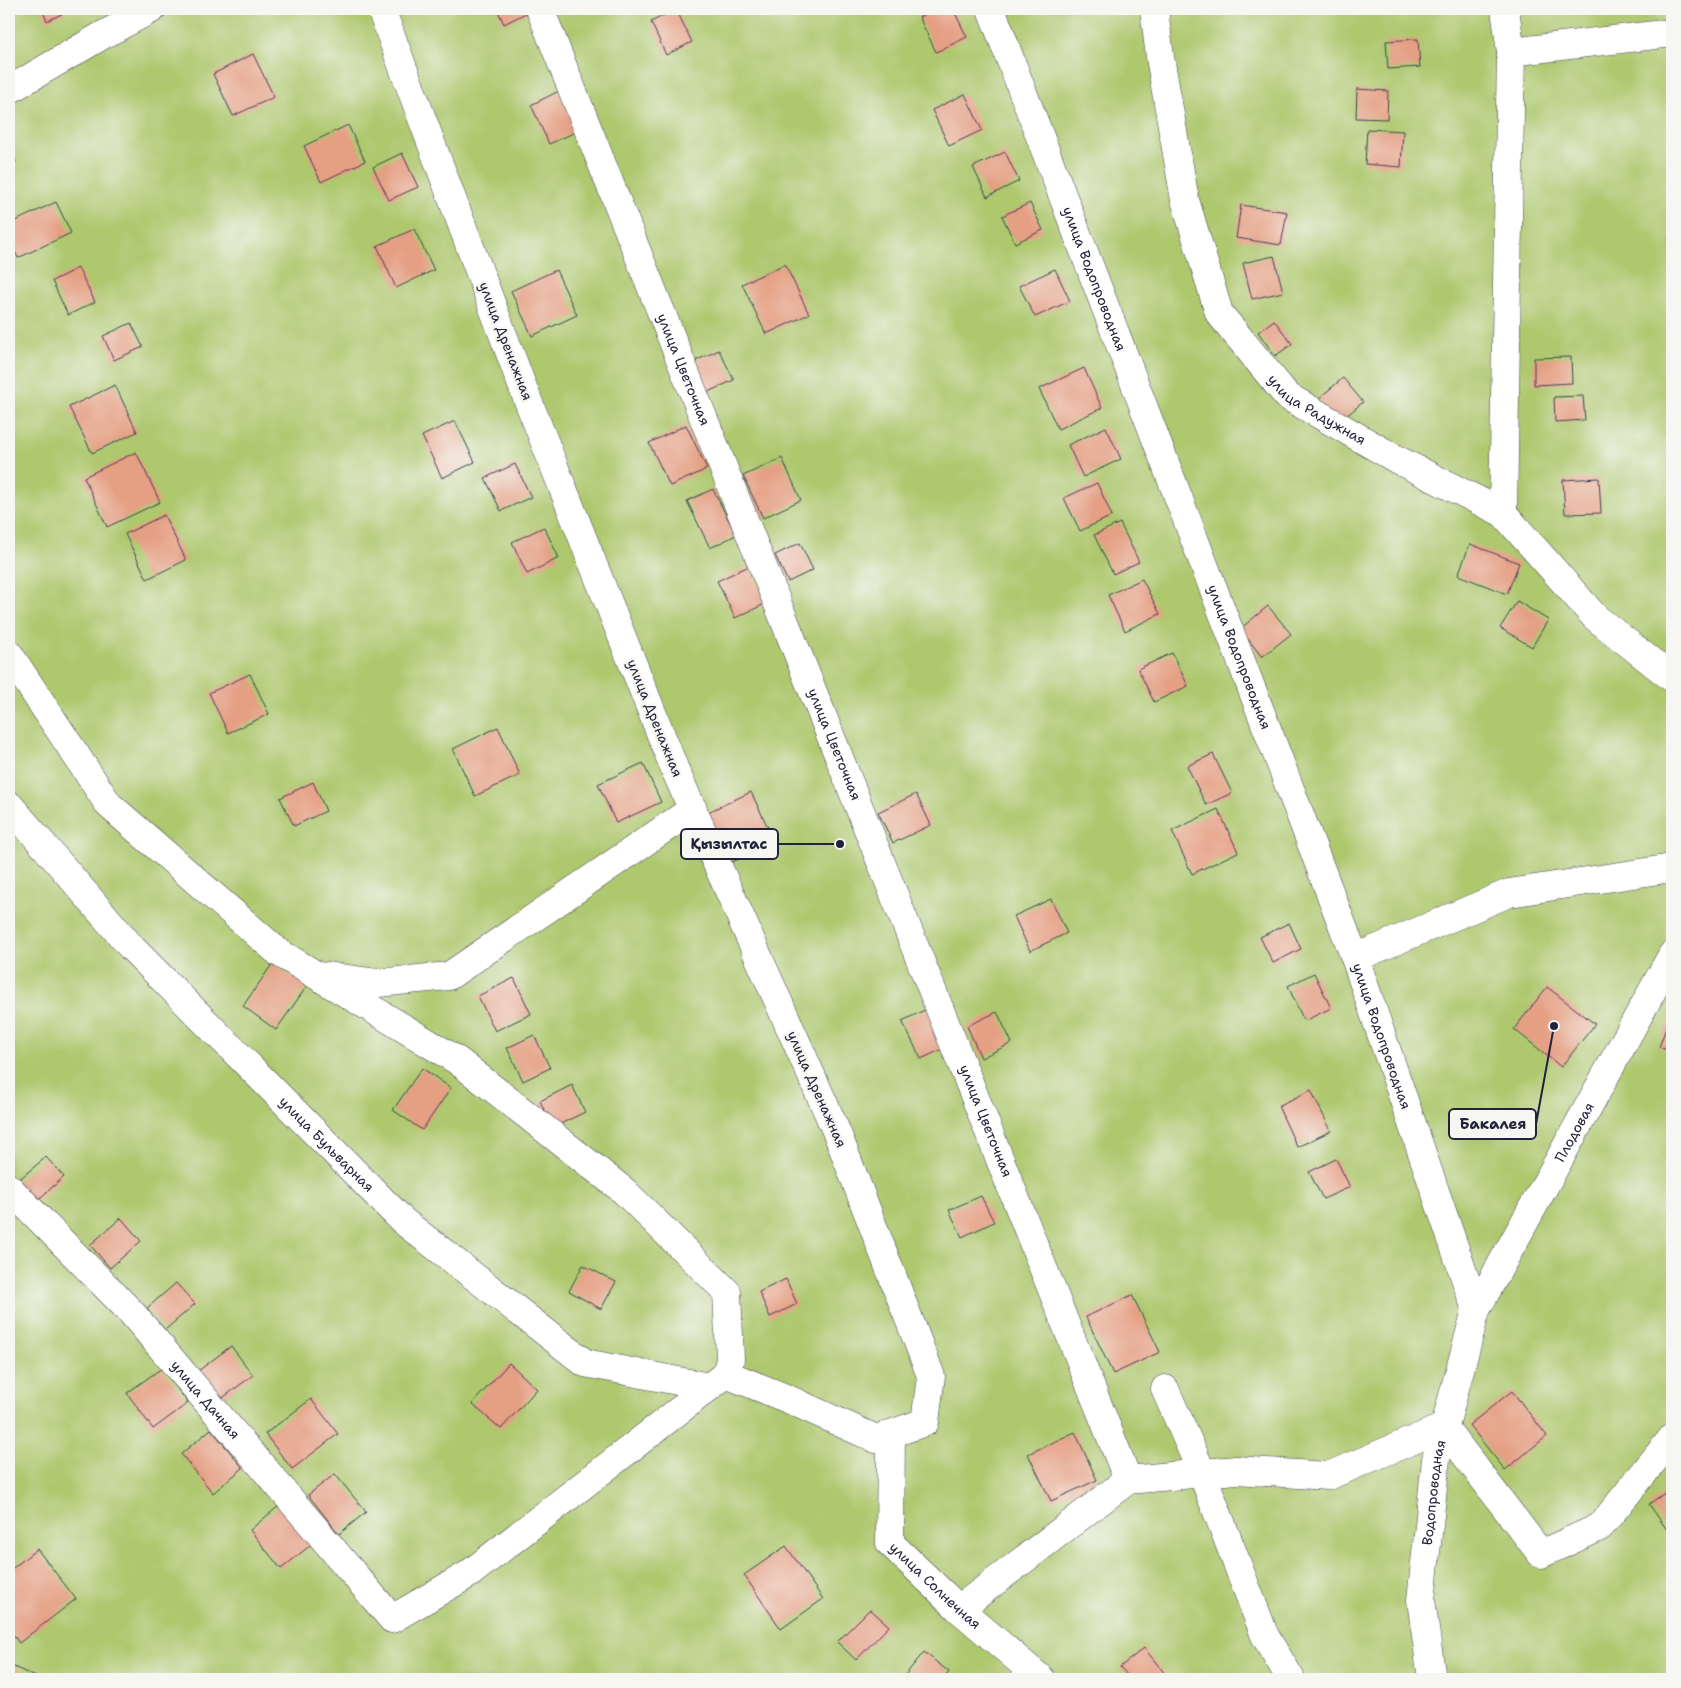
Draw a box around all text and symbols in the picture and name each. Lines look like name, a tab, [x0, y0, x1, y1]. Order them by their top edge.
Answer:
street label: улица Водопроводная	[1059, 204, 1130, 354]
street label: улица Дренажная	[475, 279, 537, 403]
street label: улица Цветочная	[653, 311, 714, 428]
street label: улица Радужная	[1264, 371, 1369, 449]
street label: улица Водопроводная	[1204, 582, 1275, 732]
street label: улица Дренажная	[623, 656, 687, 780]
street label: улица Цветочная	[804, 685, 865, 803]
callout: Қызылтас	[681, 829, 778, 859]
text: Қызылтас	[691, 834, 768, 854]
street label: улица Водопроводная	[1348, 961, 1415, 1112]
street label: улица Дренажная	[783, 1028, 851, 1150]
street label: улица Цветочная	[956, 1062, 1017, 1180]
street label: улица Бульварная	[275, 1092, 378, 1196]
street label: Плодовая	[1550, 1099, 1598, 1165]
callout: Бакалея	[1449, 1109, 1536, 1139]
text: Бакалея	[1460, 1114, 1527, 1134]
street label: улица Дачная	[167, 1357, 244, 1443]
street label: Водопроводная	[1418, 1438, 1450, 1546]
street label: улица Солнечная	[885, 1538, 985, 1633]

